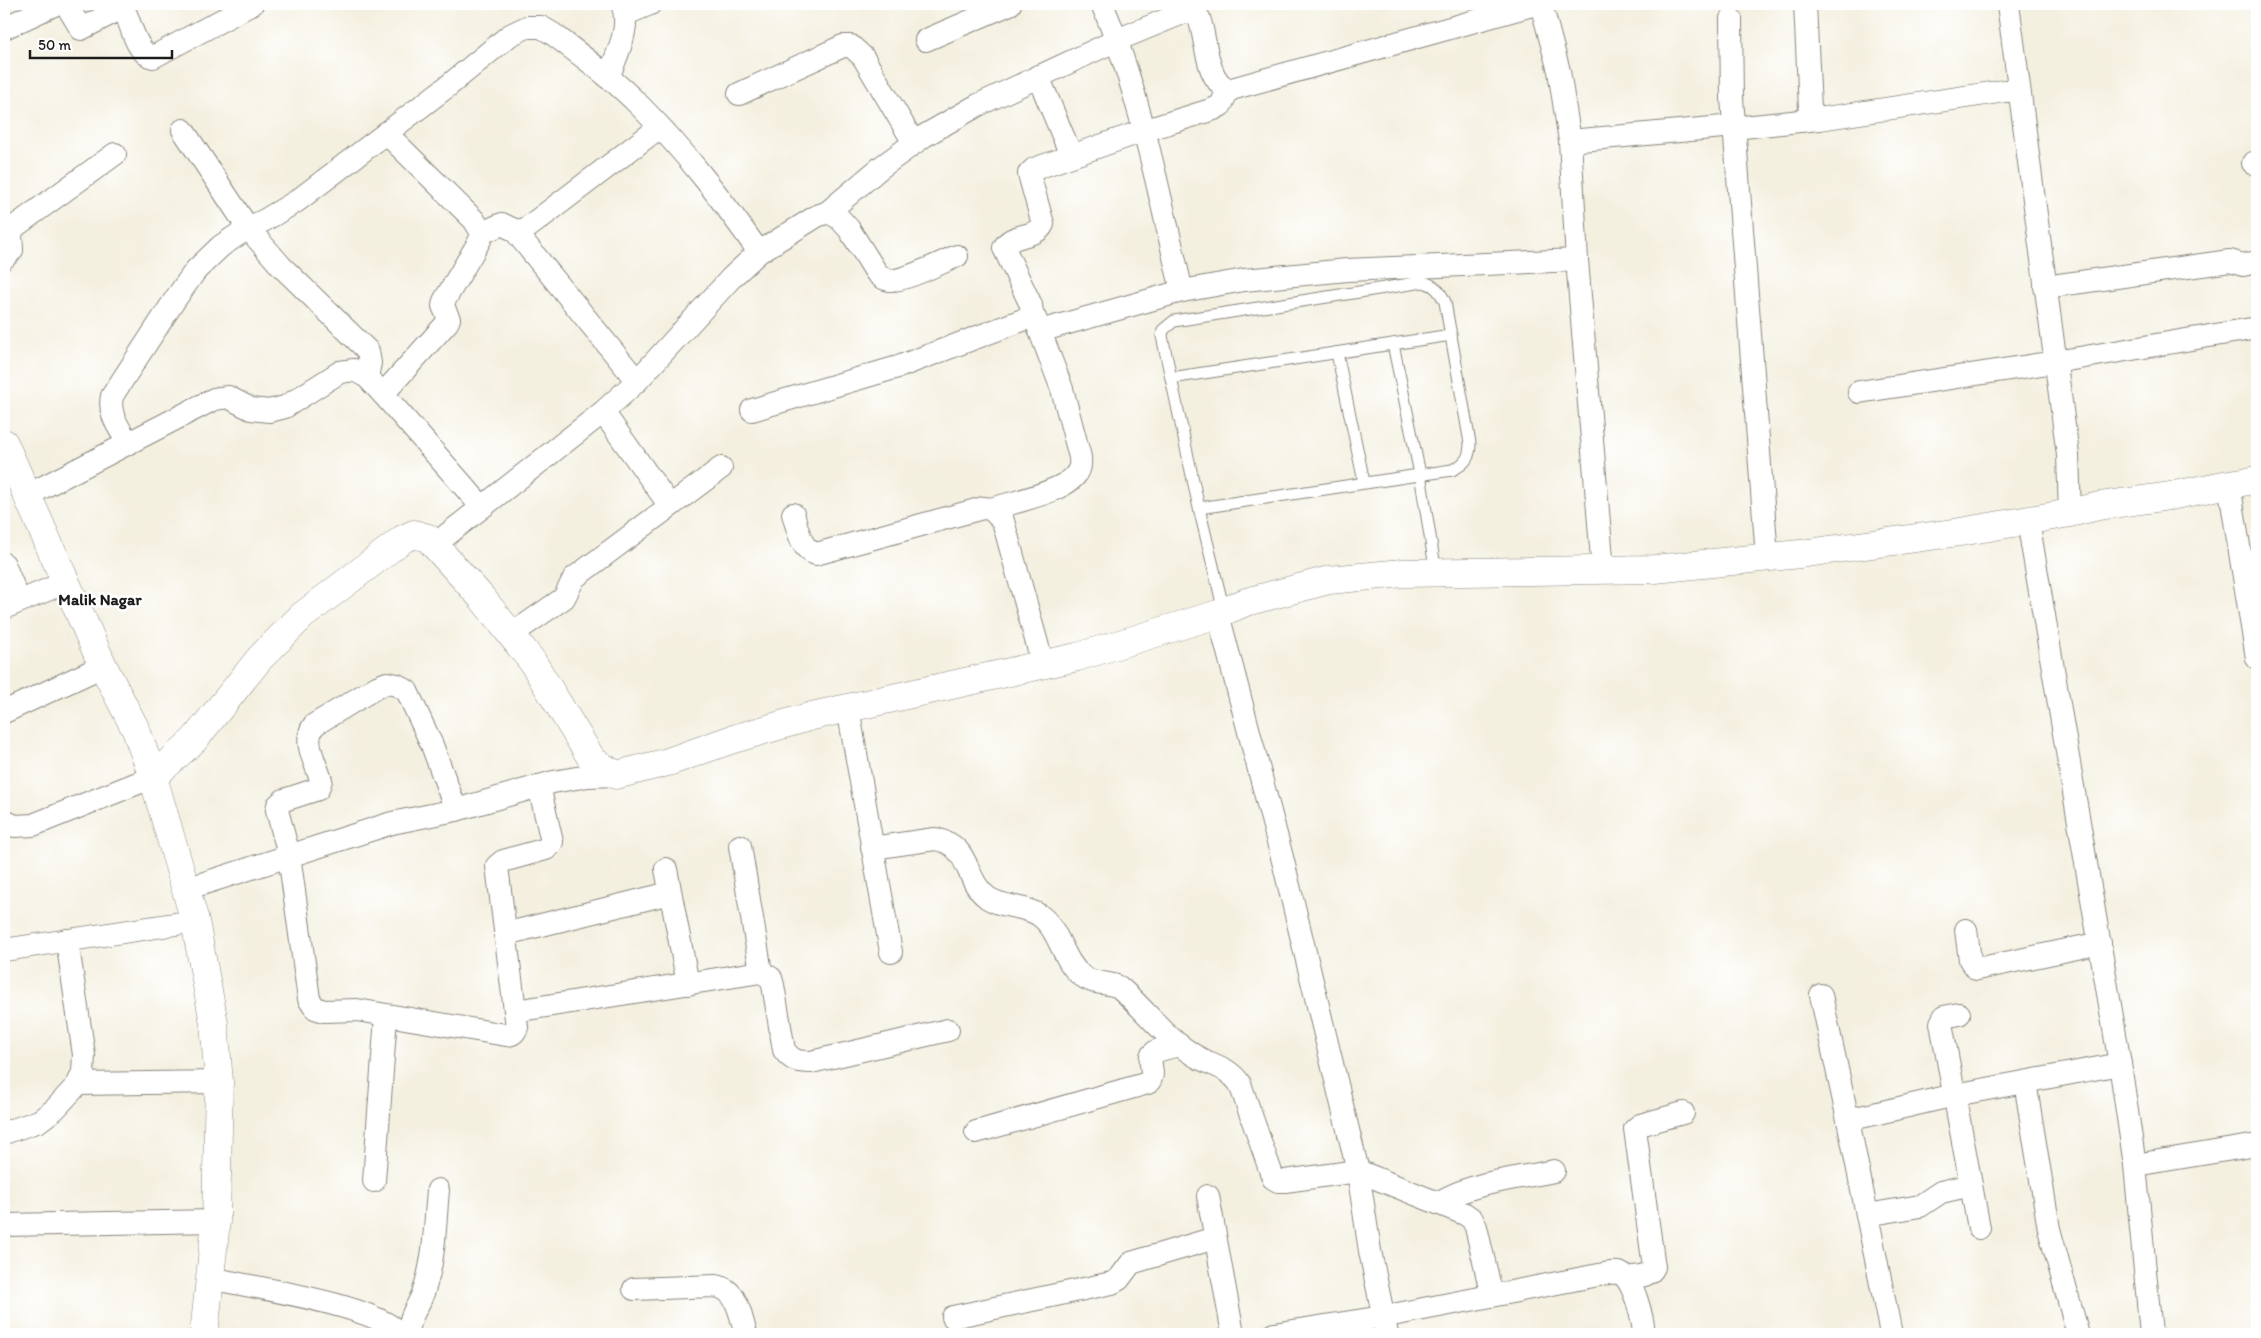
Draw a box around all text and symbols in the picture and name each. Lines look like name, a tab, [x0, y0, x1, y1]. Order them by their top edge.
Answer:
scale bar	[30, 28, 172, 60]
text: 50 m	[38, 36, 71, 54]
district label: Malik Nagar	[58, 590, 142, 610]

